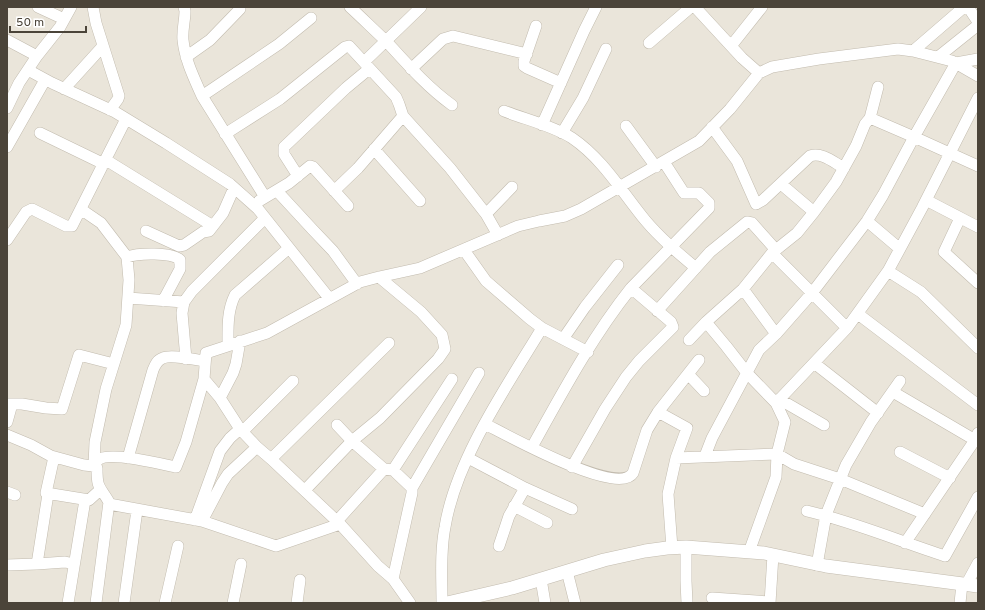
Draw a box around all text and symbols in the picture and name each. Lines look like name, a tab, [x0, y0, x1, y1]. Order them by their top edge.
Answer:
scale bar	[10, 8, 86, 34]
text: 50 m	[16, 15, 44, 31]

